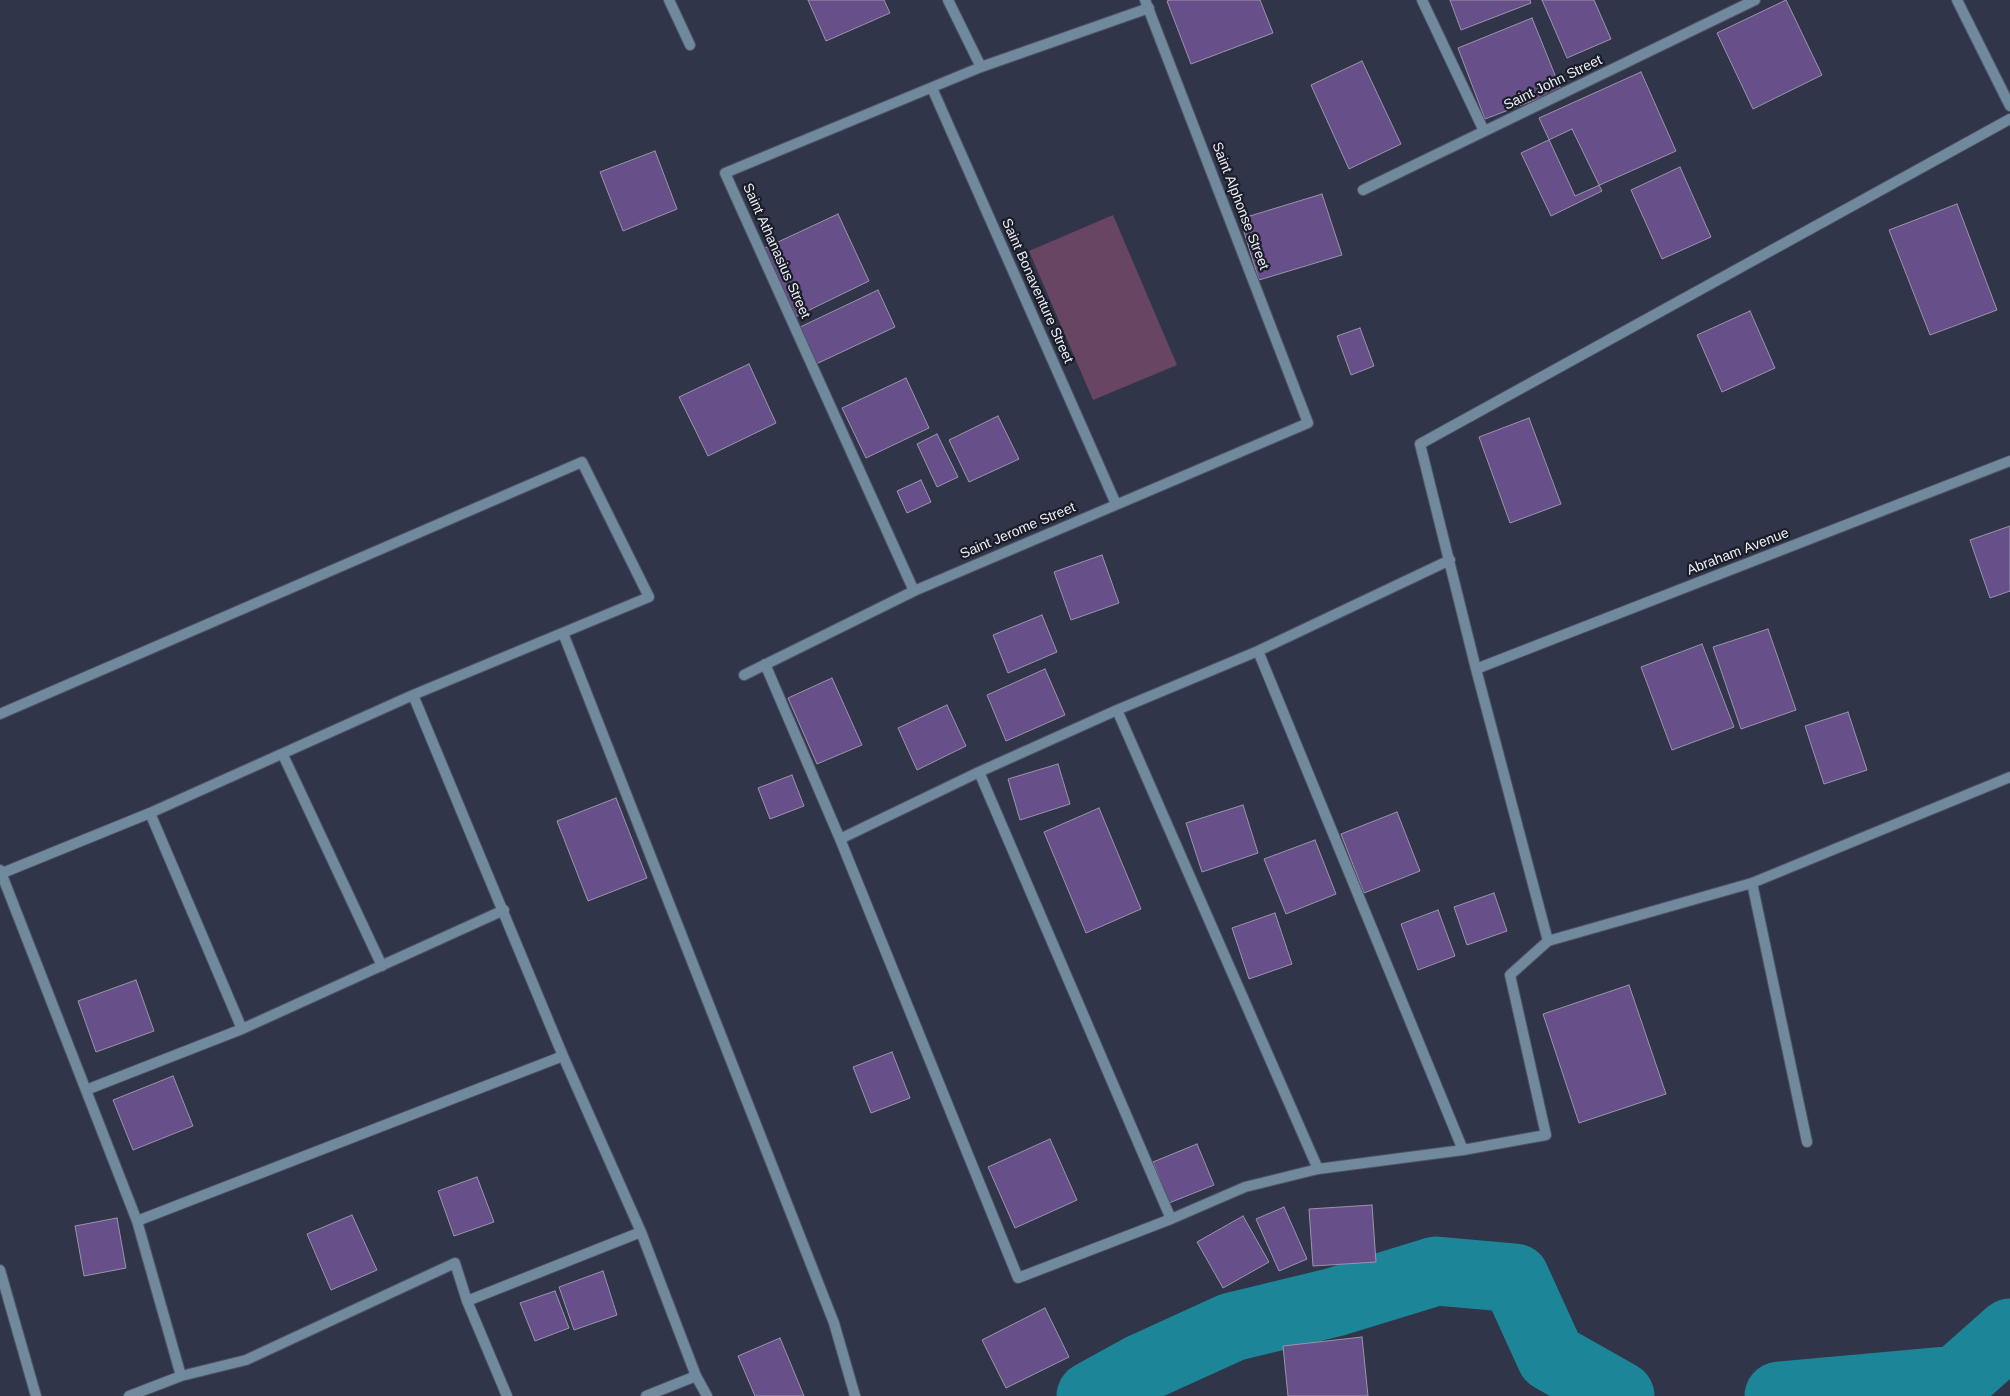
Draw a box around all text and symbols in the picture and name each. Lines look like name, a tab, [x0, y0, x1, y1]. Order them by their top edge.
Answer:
street label: Saint John Street	[1501, 52, 1605, 114]
street label: Saint Alphonse Street	[1208, 140, 1272, 272]
street label: Saint Athanasius Street	[739, 181, 813, 321]
street label: Saint Bonaventure Street	[998, 216, 1076, 366]
street label: Saint Jerome Street	[958, 499, 1078, 563]
street label: Abraham Avenue	[1685, 525, 1791, 579]

